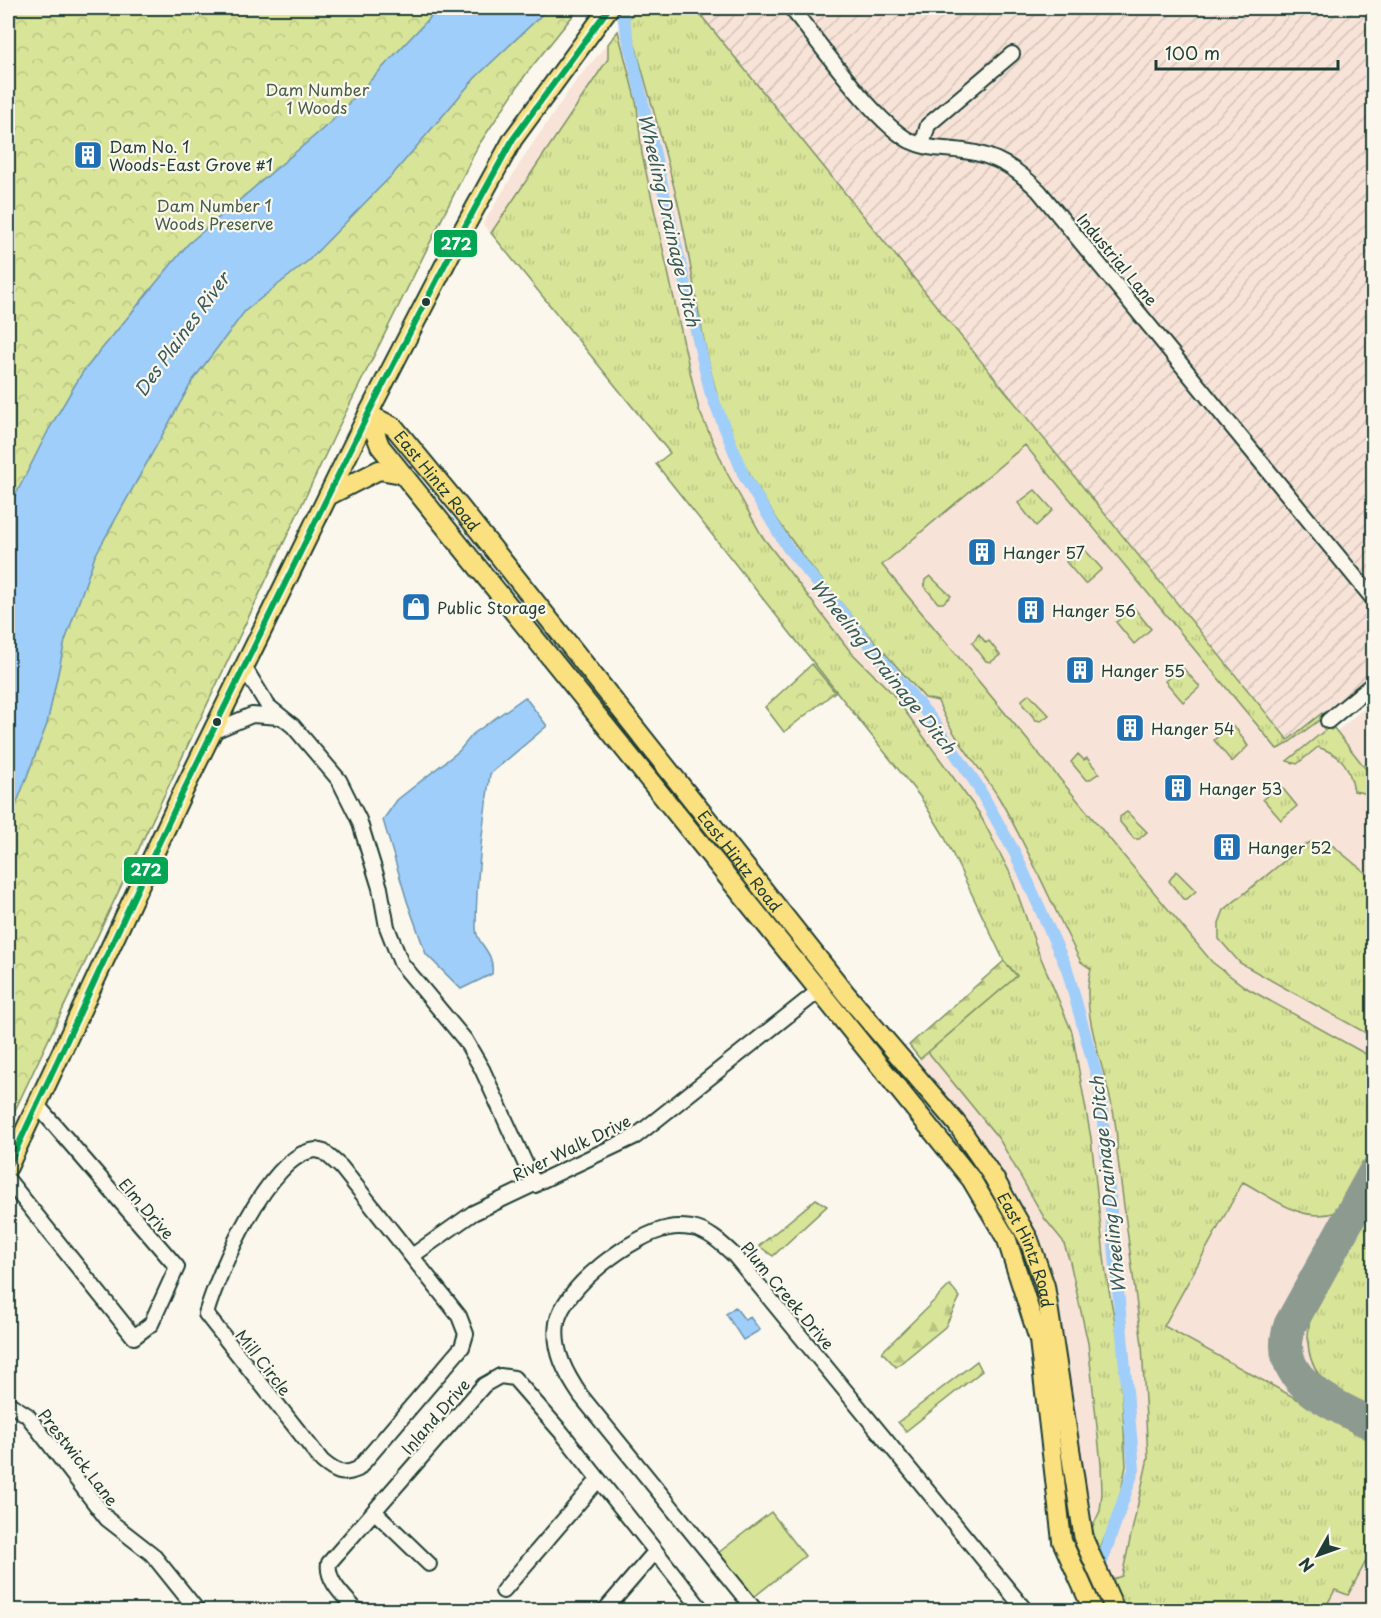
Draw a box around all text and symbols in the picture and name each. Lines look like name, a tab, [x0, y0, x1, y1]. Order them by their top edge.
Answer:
scale bar	[1156, 33, 1338, 71]
text: 100 m	[1165, 39, 1220, 66]
park label: Dam Number 1 Woods	[265, 77, 370, 119]
water label: Wheeling Drainage Ditch	[632, 111, 708, 330]
place label: Dam No. 1 Woods-East Grove #1	[109, 134, 273, 176]
building icon: Dam No. 1 Woods-East Grove #1	[72, 139, 104, 171]
park label: Dam Number 1 Woods Preserve	[154, 193, 274, 235]
street label: Industrial Lane	[1072, 207, 1164, 311]
line badge: 272	[433, 229, 478, 258]
text: 272	[440, 231, 472, 255]
water label: Des Plaines River	[127, 264, 237, 402]
unlabelled marker	[420, 296, 432, 308]
street label: East Hintz Road	[389, 425, 486, 536]
building icon: Hanger 57	[966, 536, 998, 568]
place label: Hanger 57	[1003, 540, 1085, 564]
water label: Wheeling Drainage Ditch	[805, 573, 963, 760]
shop icon: Public Storage	[400, 591, 432, 623]
building icon: Hanger 56	[1015, 594, 1047, 626]
place label: Public Storage	[437, 595, 546, 619]
place label: Hanger 56	[1052, 598, 1136, 622]
building icon: Hanger 55	[1064, 654, 1096, 686]
place label: Hanger 55	[1101, 658, 1185, 682]
building icon: Hanger 54	[1114, 712, 1146, 744]
unlabelled marker	[211, 716, 223, 728]
place label: Hanger 54	[1151, 716, 1235, 740]
building icon: Hanger 53	[1162, 772, 1194, 804]
place label: Hanger 53	[1199, 776, 1282, 800]
street label: East Hintz Road	[692, 805, 788, 917]
building icon: Hanger 52	[1211, 831, 1243, 863]
place label: Hanger 52	[1248, 835, 1332, 859]
line badge: 272	[123, 856, 169, 885]
text: 272	[130, 857, 162, 881]
water label: Wheeling Drainage Ditch	[1082, 1075, 1132, 1295]
street label: River Walk Drive	[508, 1108, 634, 1186]
street label: Elm Drive	[114, 1172, 180, 1244]
street label: East Hintz Road	[992, 1187, 1060, 1309]
street label: Plum Creek Drive	[736, 1236, 840, 1354]
street label: Mill Circle	[230, 1324, 298, 1400]
street label: Inland Drive	[395, 1373, 475, 1459]
street label: Prestwick Lane	[33, 1403, 125, 1511]
north arrow	[1288, 1525, 1348, 1585]
text: N	[1292, 1553, 1319, 1578]

